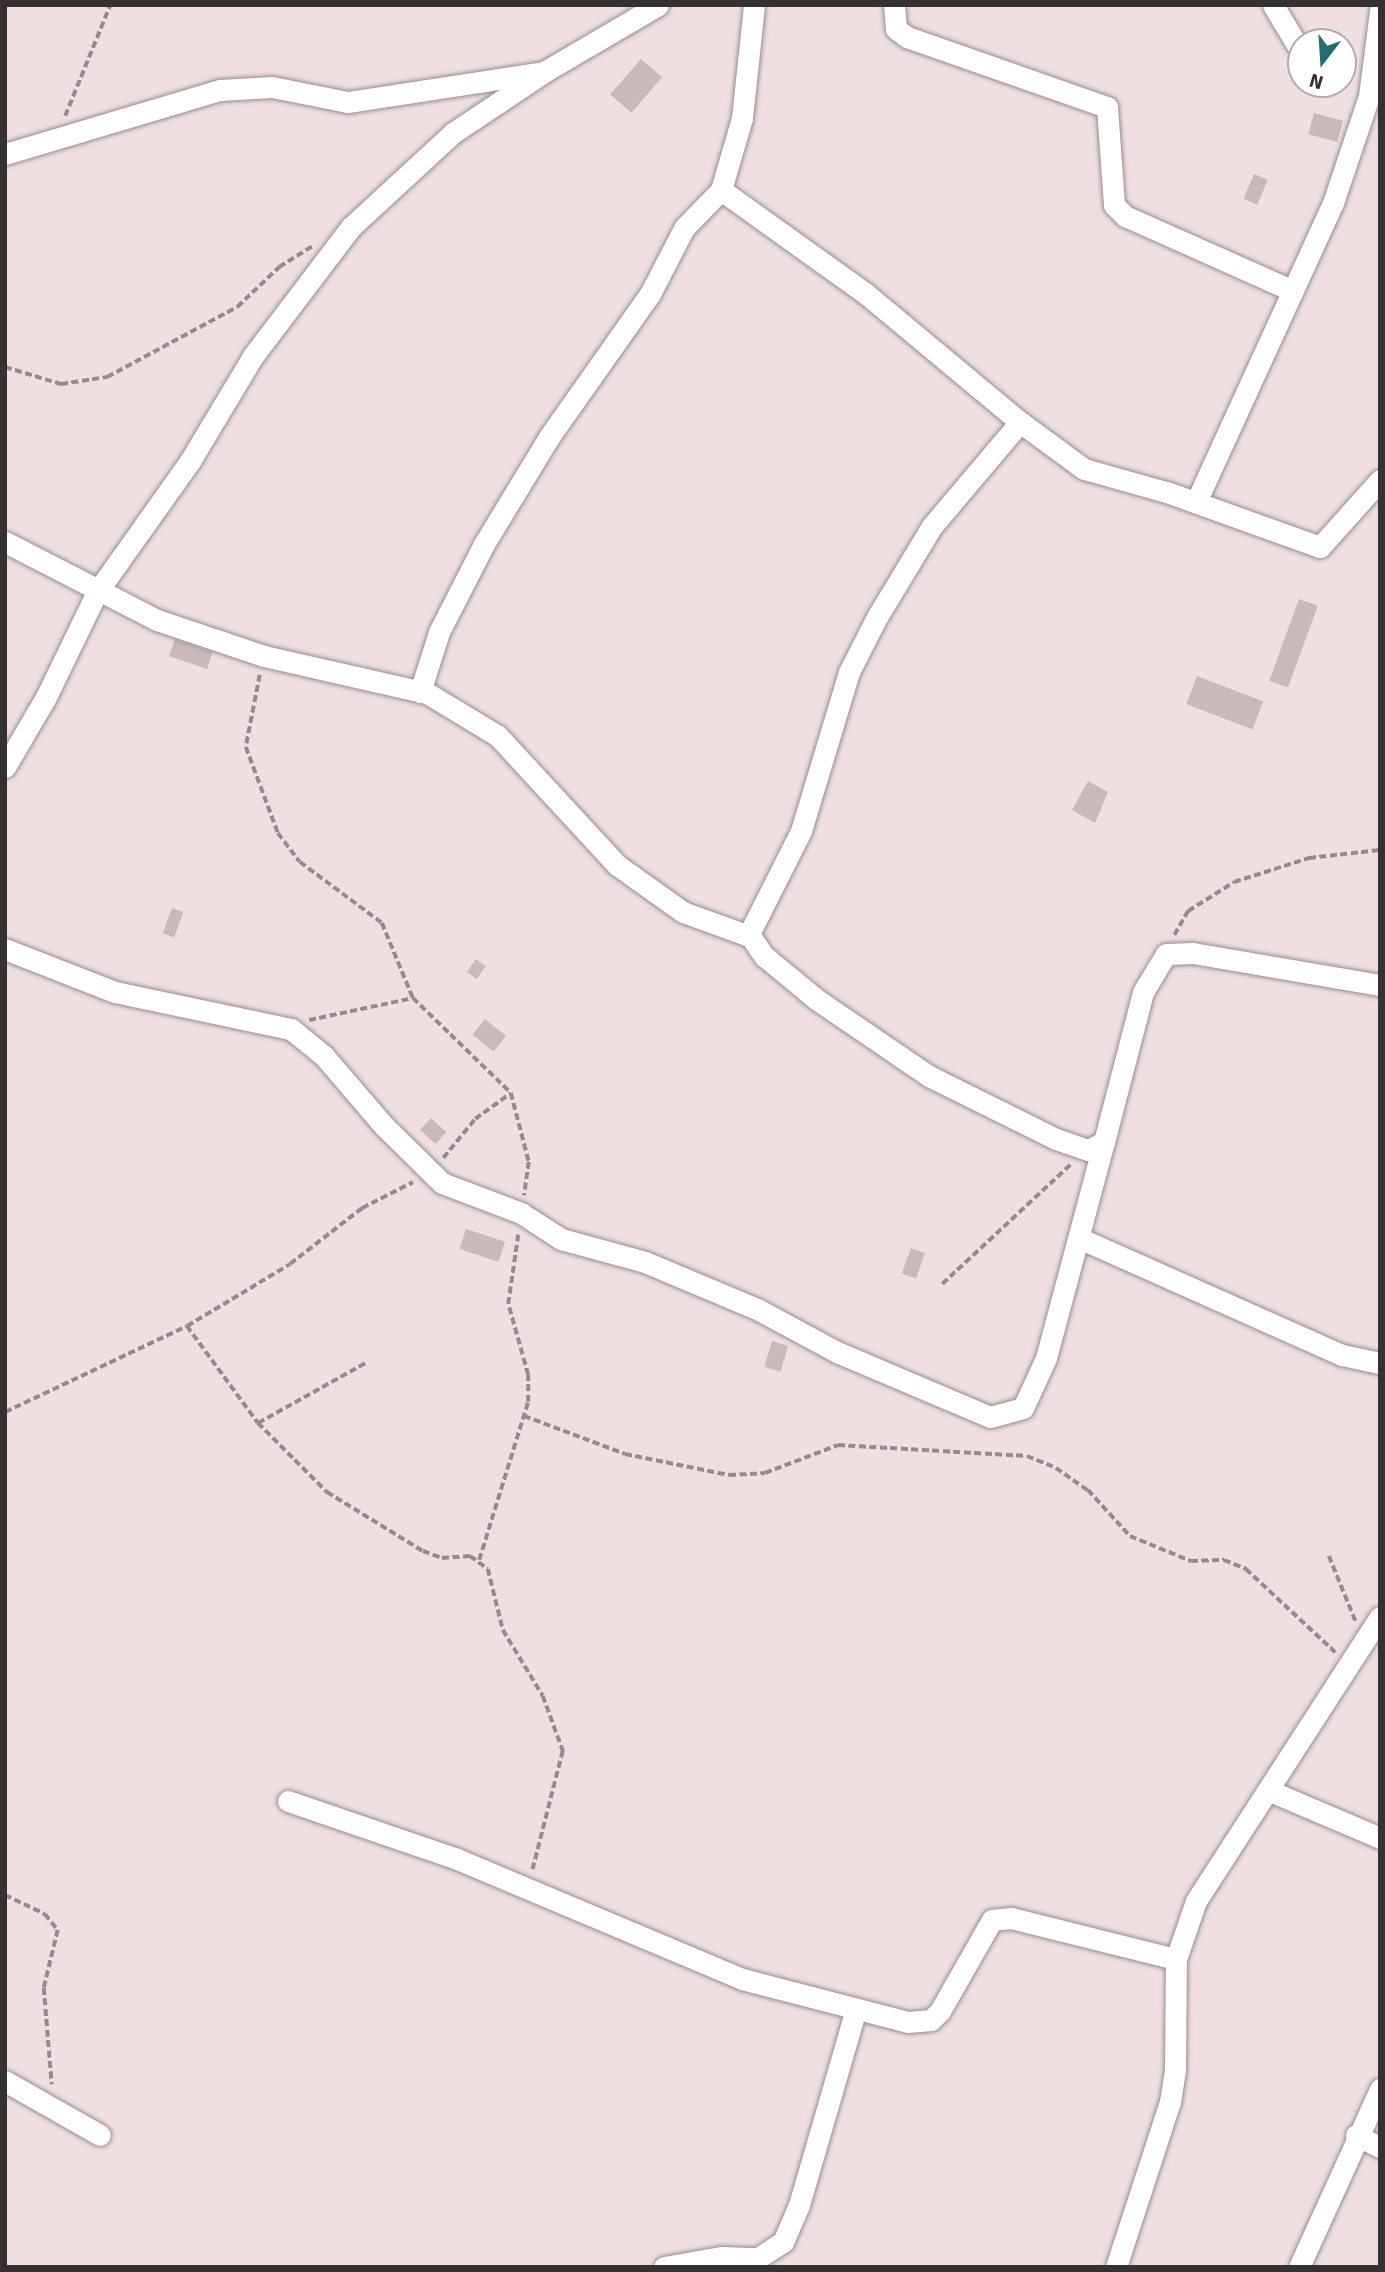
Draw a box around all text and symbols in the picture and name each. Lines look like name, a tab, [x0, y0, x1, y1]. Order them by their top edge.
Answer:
north arrow	[1287, 28, 1357, 98]
text: N	[1307, 68, 1326, 95]

